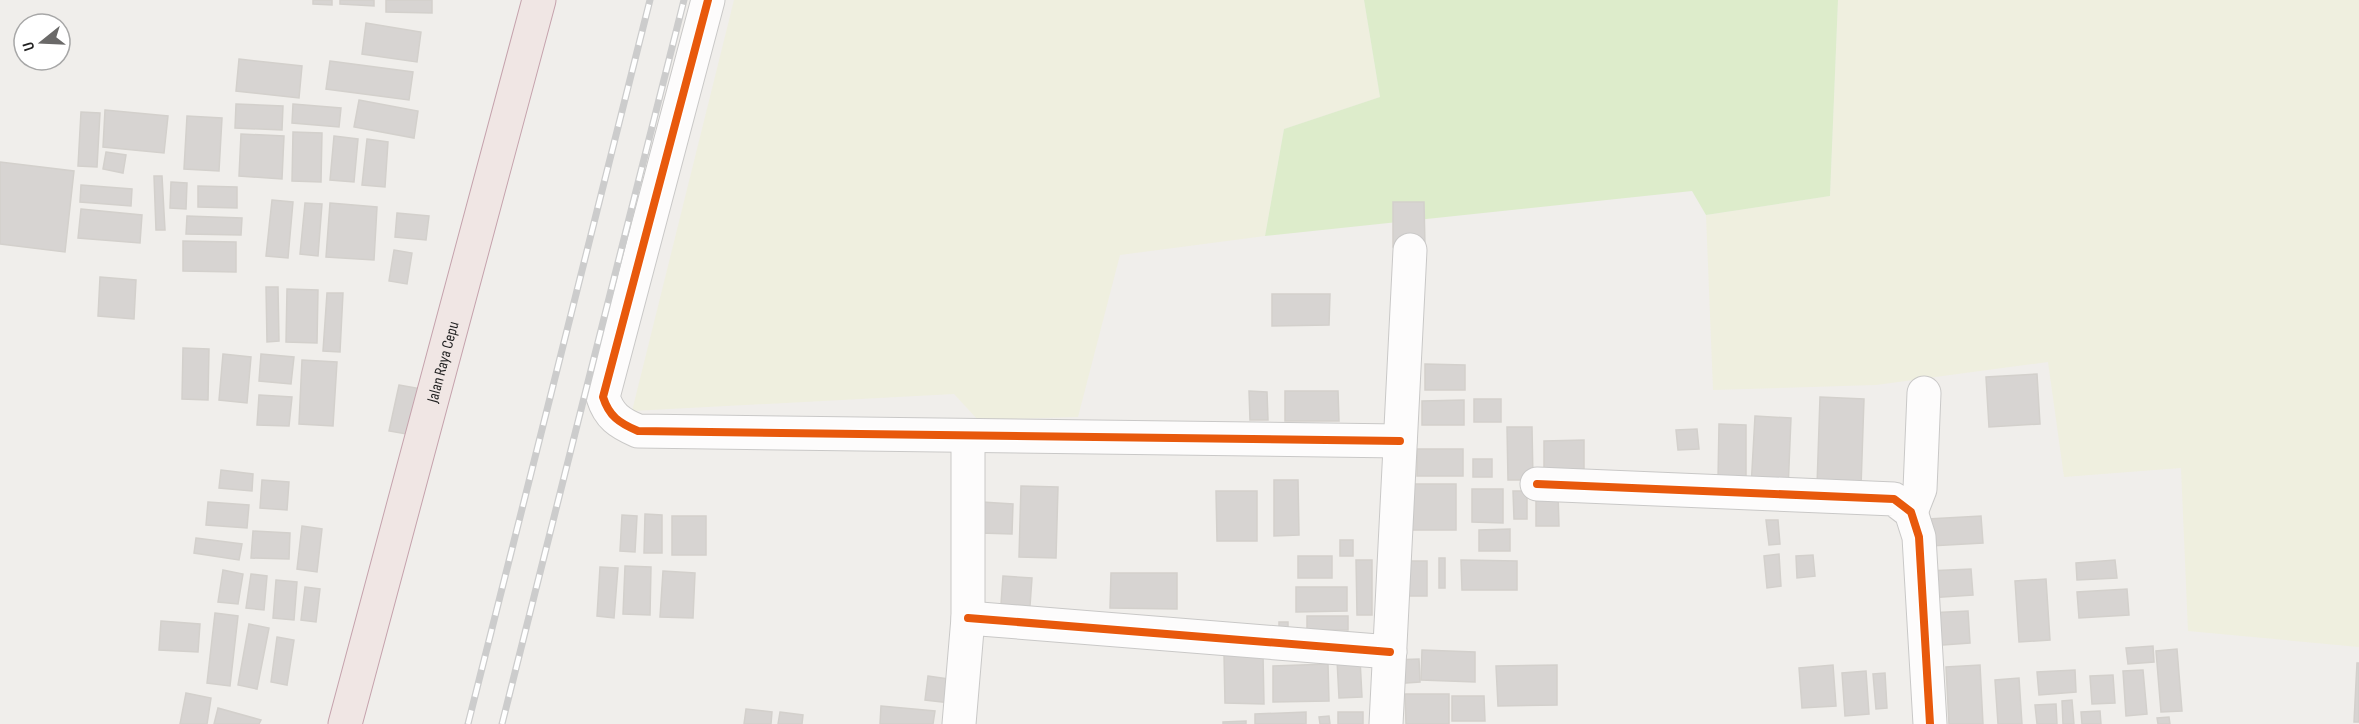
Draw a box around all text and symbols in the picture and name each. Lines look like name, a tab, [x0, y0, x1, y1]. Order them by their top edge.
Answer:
north arrow	[12, 12, 72, 72]
text: U	[19, 39, 39, 53]
street label: Jalan Raya Cepu	[423, 319, 463, 406]

